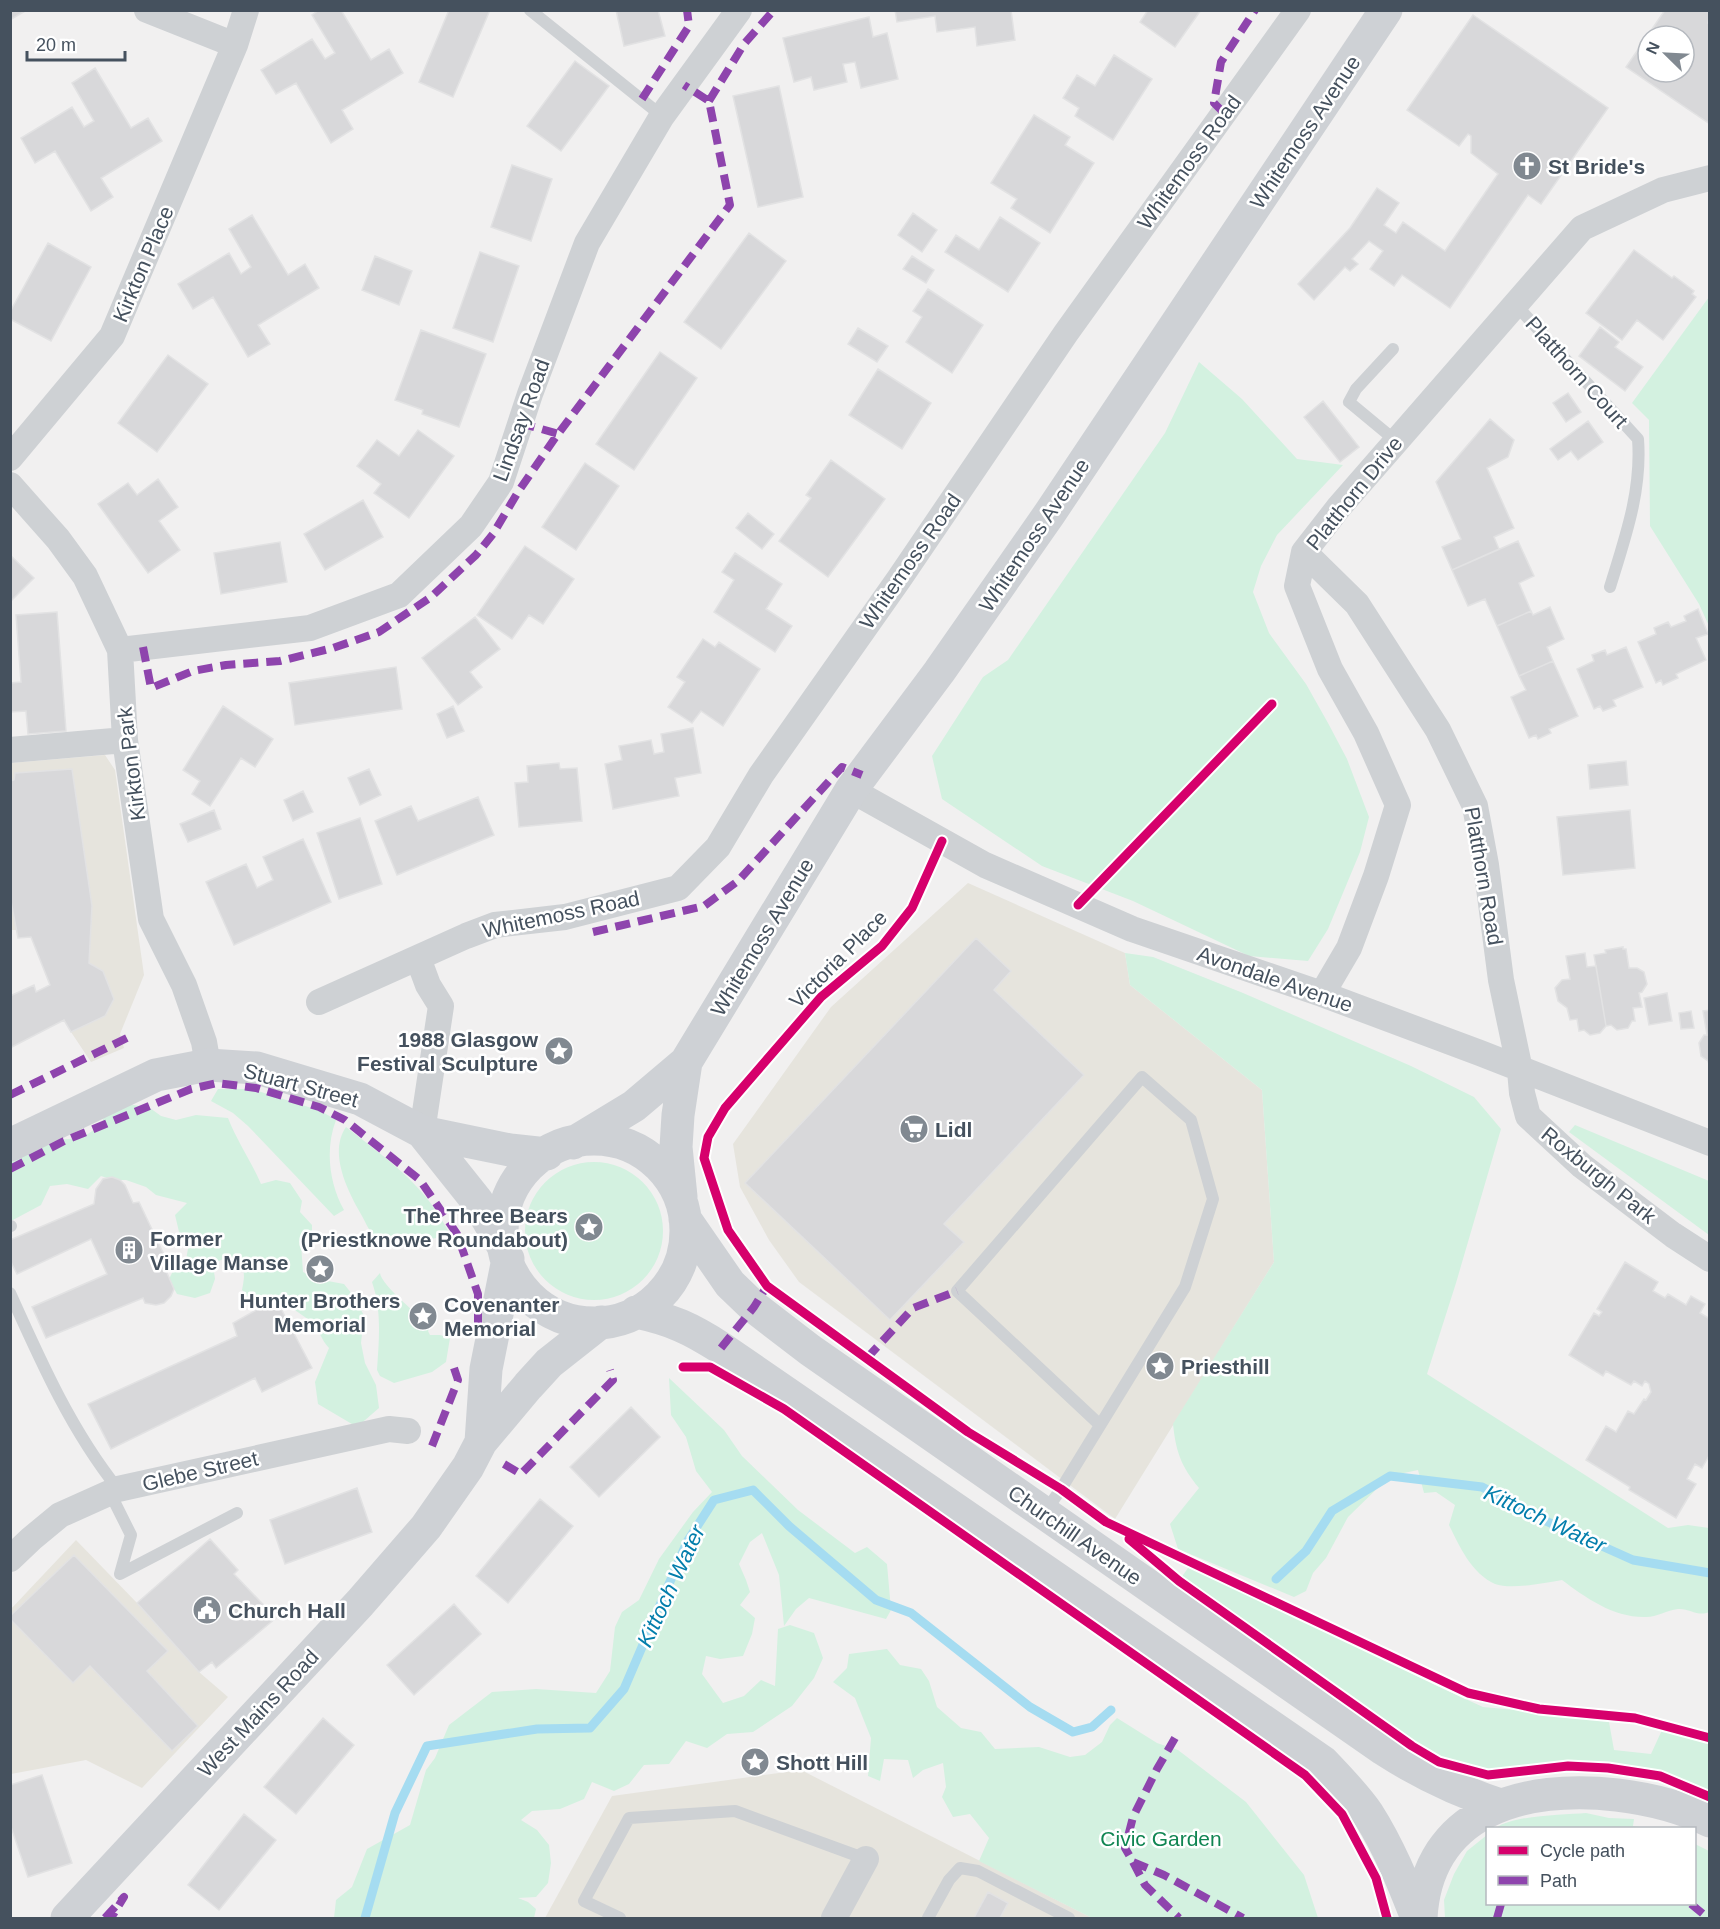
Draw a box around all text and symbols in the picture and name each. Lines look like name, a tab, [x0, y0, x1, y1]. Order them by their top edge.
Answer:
scale bar	[27, 24, 124, 62]
north arrow	[1636, 24, 1696, 84]
text: 20 m	[36, 35, 76, 55]
text: N	[1643, 39, 1663, 57]
street label: Whitemoss Avenue	[1245, 51, 1365, 213]
street label: Whitemoss Road	[1133, 91, 1245, 233]
church icon: St Bride's	[1511, 150, 1543, 182]
place label: St Bride's	[1548, 155, 1645, 178]
street label: Kirkton Place	[108, 203, 178, 325]
street label: Platthorn Court	[1521, 312, 1633, 432]
street label: Lindsay Road	[488, 356, 554, 484]
street label: Platthorn Drive	[1301, 432, 1407, 554]
street label: Whitemoss Avenue	[974, 454, 1094, 616]
street label: Whitemoss Road	[855, 489, 965, 633]
street label: Kirkton Park	[113, 705, 149, 822]
street label: Platthorn Road	[1461, 805, 1507, 947]
street label: Whitemoss Avenue	[706, 854, 818, 1020]
street label: Whitemoss Road	[480, 886, 642, 942]
street label: Victoria Place	[785, 906, 891, 1012]
street label: Avondale Avenue	[1194, 942, 1356, 1016]
place label: 1988 Glasgow Festival Sculpture	[357, 1028, 539, 1075]
place icon: 1988 Glasgow Festival Sculpture	[543, 1035, 575, 1067]
street label: Stuart Street	[241, 1059, 361, 1111]
supermarket icon: Lidl	[898, 1113, 930, 1145]
place label: Lidl	[935, 1118, 972, 1141]
street label: Roxburgh Park	[1537, 1122, 1661, 1228]
place label: The Three Bears (Priestknowe Roundabout)	[301, 1204, 568, 1251]
place icon: The Three Bears (Priestknowe Roundabout)	[573, 1211, 605, 1243]
place label: Former Village Manse	[150, 1227, 289, 1274]
building icon: Former Village Manse	[113, 1234, 145, 1266]
place icon: Hunter Brothers Memorial	[304, 1253, 336, 1285]
place label: Hunter Brothers Memorial	[239, 1289, 401, 1336]
place label: Covenanter Memorial	[444, 1293, 560, 1340]
place icon: Covenanter Memorial	[407, 1300, 439, 1332]
place icon: Priesthill	[1144, 1350, 1176, 1382]
place label: Priesthill	[1181, 1355, 1270, 1378]
street label: Glebe Street	[140, 1446, 260, 1495]
street label: Churchill Avenue	[1004, 1480, 1146, 1590]
water label: Kittoch Water	[1480, 1480, 1611, 1559]
water label: Kittoch Water	[632, 1520, 711, 1651]
public building icon: Church Hall	[191, 1594, 223, 1626]
place label: Church Hall	[228, 1599, 346, 1622]
street label: West Mains Road	[193, 1645, 323, 1781]
place icon: Shott Hill	[739, 1746, 771, 1778]
place label: Shott Hill	[776, 1751, 868, 1774]
park label: Civic Garden	[1100, 1827, 1222, 1850]
legend	[1486, 1827, 1696, 1905]
text: Cycle path	[1540, 1841, 1625, 1861]
text: Path	[1540, 1871, 1577, 1891]

